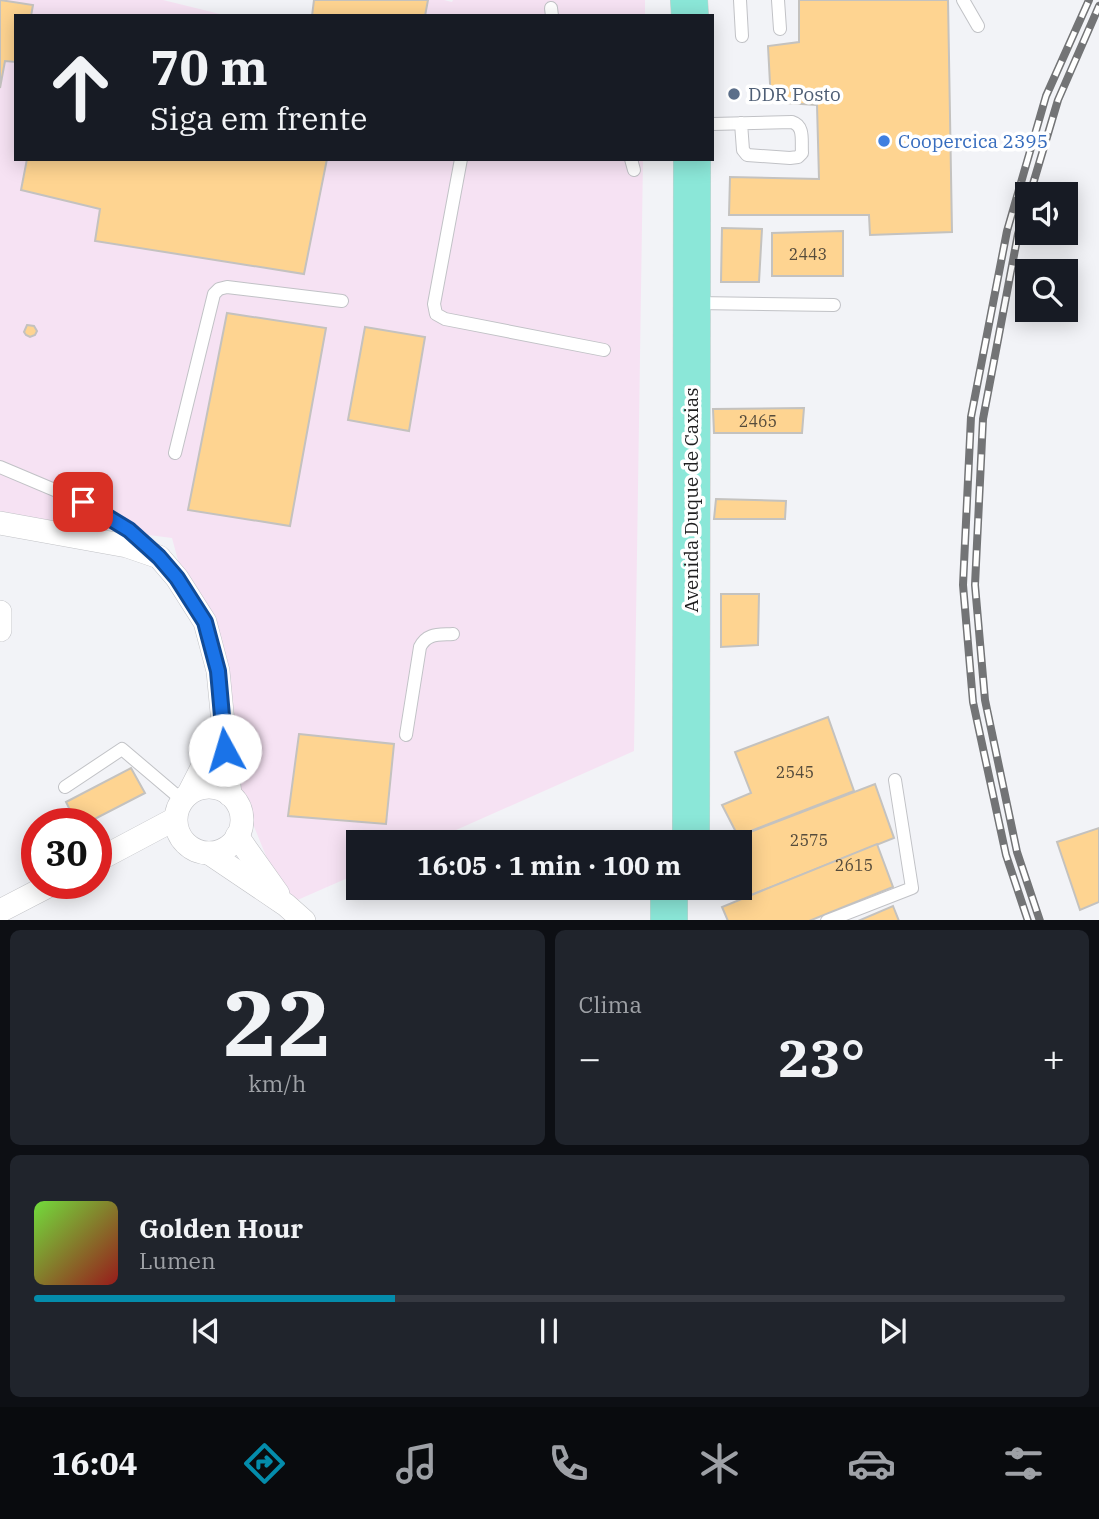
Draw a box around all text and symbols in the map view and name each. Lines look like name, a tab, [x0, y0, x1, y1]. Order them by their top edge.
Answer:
text: 70 m	[150, 35, 268, 98]
icon: ahead	[35, 42, 126, 133]
place label: DDR Posto	[748, 82, 841, 106]
marker: DDR Posto	[726, 86, 742, 102]
text: Siga em frente	[150, 97, 367, 139]
place label: Coopercica 2395	[898, 129, 1048, 153]
marker: Coopercica 2395	[876, 133, 892, 149]
map controls	[1015, 182, 1078, 322]
button: sound	[1015, 182, 1078, 245]
house number: 2443	[789, 244, 827, 264]
button: search	[1015, 259, 1078, 322]
street label: Avenida Duque de Caxias	[679, 388, 703, 613]
house number: 2465	[739, 411, 777, 431]
pin	[53, 472, 113, 532]
icon: arrive	[64, 483, 102, 521]
position arrow	[188, 713, 262, 787]
house number: 2545	[776, 762, 814, 782]
speed limit sign: 30	[21, 808, 112, 899]
house number: 2575	[790, 830, 828, 850]
text: 16:05 · 1 min · 100 m	[417, 848, 681, 882]
house number: 2615	[835, 855, 873, 875]
text: 22	[223, 963, 332, 1081]
text: Clima	[579, 989, 642, 1019]
text: 23°	[778, 1024, 865, 1091]
text: −	[579, 1033, 601, 1082]
text: +	[1042, 1033, 1065, 1082]
text: km/h	[248, 1068, 306, 1098]
text: Golden Hour	[139, 1211, 303, 1245]
text: Lumen	[139, 1245, 216, 1275]
icon: previous	[187, 1312, 225, 1350]
icon: pause	[530, 1312, 568, 1350]
icon: next	[874, 1312, 912, 1350]
icon: directions	[240, 1439, 289, 1488]
icon: music	[392, 1439, 441, 1488]
icon: phone	[544, 1439, 593, 1488]
icon: climate	[695, 1439, 744, 1488]
icon: car	[847, 1439, 896, 1488]
icon: filters	[999, 1439, 1048, 1488]
text: 16:04	[51, 1442, 138, 1484]

